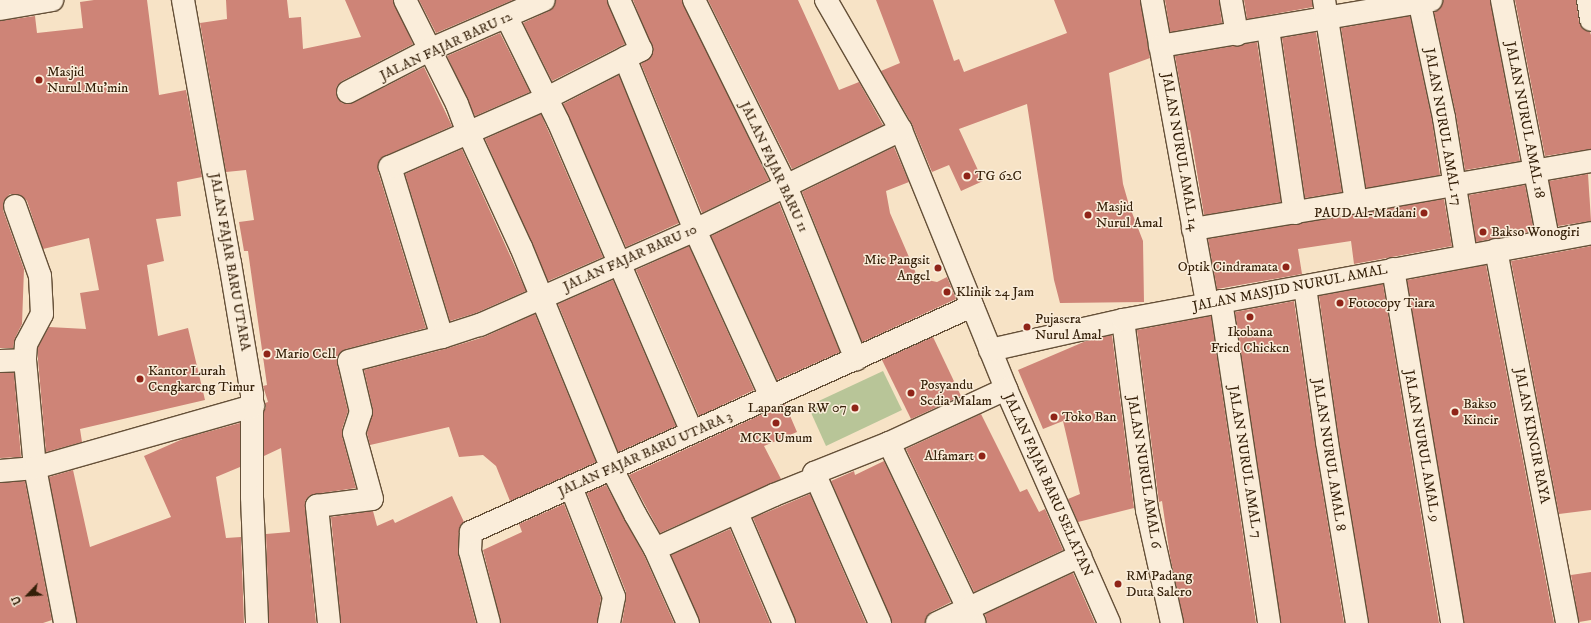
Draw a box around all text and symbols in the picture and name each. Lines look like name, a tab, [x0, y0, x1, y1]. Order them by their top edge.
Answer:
street label: JALAN FAJAR BARU 12	[377, 8, 515, 84]
street label: JALAN NURUL AMAL 18	[1502, 40, 1548, 200]
street label: JALAN NURUL AMAL 17	[1421, 47, 1465, 207]
place label: Masjid Nurul Mu'min	[47, 64, 128, 96]
street label: JALAN NURUL AMAL 14	[1158, 72, 1202, 232]
marker: Masjid Nurul Mu'min	[34, 75, 44, 85]
street label: JALAN FAJAR BARU 11	[736, 99, 812, 235]
place label: TG 62C	[975, 168, 1022, 184]
marker: TG 62C	[962, 171, 972, 181]
street label: JALAN FAJAR BARU UTARA	[206, 172, 254, 352]
place label: Masjid Nurul Amal	[1096, 199, 1163, 232]
place label: PAUD Al-Madani	[1314, 205, 1416, 221]
marker: PAUD Al-Madani	[1419, 208, 1429, 218]
marker: Masjid Nurul Amal	[1083, 210, 1093, 220]
street label: JALAN FAJAR BARU 10	[560, 221, 700, 295]
place label: Bakso Wonogiri	[1491, 224, 1579, 240]
marker: Bakso Wonogiri	[1478, 227, 1488, 237]
place label: Mie Pangsit Angel	[864, 252, 930, 284]
place label: Optik Cindramata	[1178, 259, 1278, 275]
street label: JALAN MASJID NURUL AMAL	[1191, 261, 1389, 315]
marker: Optik Cindramata	[1281, 262, 1291, 272]
marker: Mie Pangsit Angel	[933, 263, 943, 273]
place label: Klinik 24 Jam	[956, 284, 1034, 300]
marker: Klinik 24 Jam	[941, 286, 953, 298]
place label: Fotocopy Tiara	[1348, 295, 1435, 311]
marker: Fotocopy Tiara	[1335, 298, 1345, 308]
place label: Pujasera Nurul Amal	[1035, 311, 1102, 344]
marker: Ikobana Fried Chicken	[1245, 312, 1255, 322]
marker: Pujasera Nurul Amal	[1022, 322, 1032, 332]
place label: Ikobana Fried Chicken	[1211, 324, 1289, 356]
place label: Mario Cell	[275, 346, 336, 362]
marker: Mario Cell	[262, 349, 272, 359]
place label: Kantor Lurah Cengkareng Timur	[148, 363, 255, 396]
street label: JALAN KINCIR RAYA	[1511, 367, 1553, 505]
street label: JALAN NURUL AMAL 9	[1400, 369, 1444, 523]
marker: Kantor Lurah Cengkareng Timur	[135, 374, 145, 384]
place label: Posyandu Sedia Malam	[920, 377, 992, 410]
street label: JALAN NURUL AMAL 8	[1309, 378, 1349, 532]
street label: JALAN NURUL AMAL 7	[1225, 384, 1265, 540]
marker: Posyandu Sedia Malam	[905, 387, 917, 399]
street label: JALAN FAJAR BARU SELATAN	[1000, 391, 1096, 579]
street label: JALAN NURUL AMAL 6	[1124, 394, 1164, 550]
place label: Bakso Kincir	[1463, 396, 1499, 428]
place label: Lapangan RW 07	[748, 400, 847, 416]
marker: Lapangan RW 07	[850, 403, 860, 413]
marker: Bakso Kincir	[1450, 407, 1460, 417]
street label: JALAN FAJAR BARU UTARA 3	[555, 408, 735, 500]
place label: Toko Ban	[1062, 409, 1117, 425]
marker: Toko Ban	[1049, 412, 1059, 422]
marker: MCK Umum	[771, 418, 781, 428]
place label: MCK Umum	[739, 430, 813, 446]
place label: Alfamart	[924, 448, 974, 464]
marker: Alfamart	[977, 451, 987, 461]
place label: RM Padang Duta Salero	[1126, 568, 1192, 600]
north arrow	[8, 575, 48, 615]
marker: RM Padang Duta Salero	[1113, 579, 1123, 589]
text: U	[9, 593, 25, 607]

